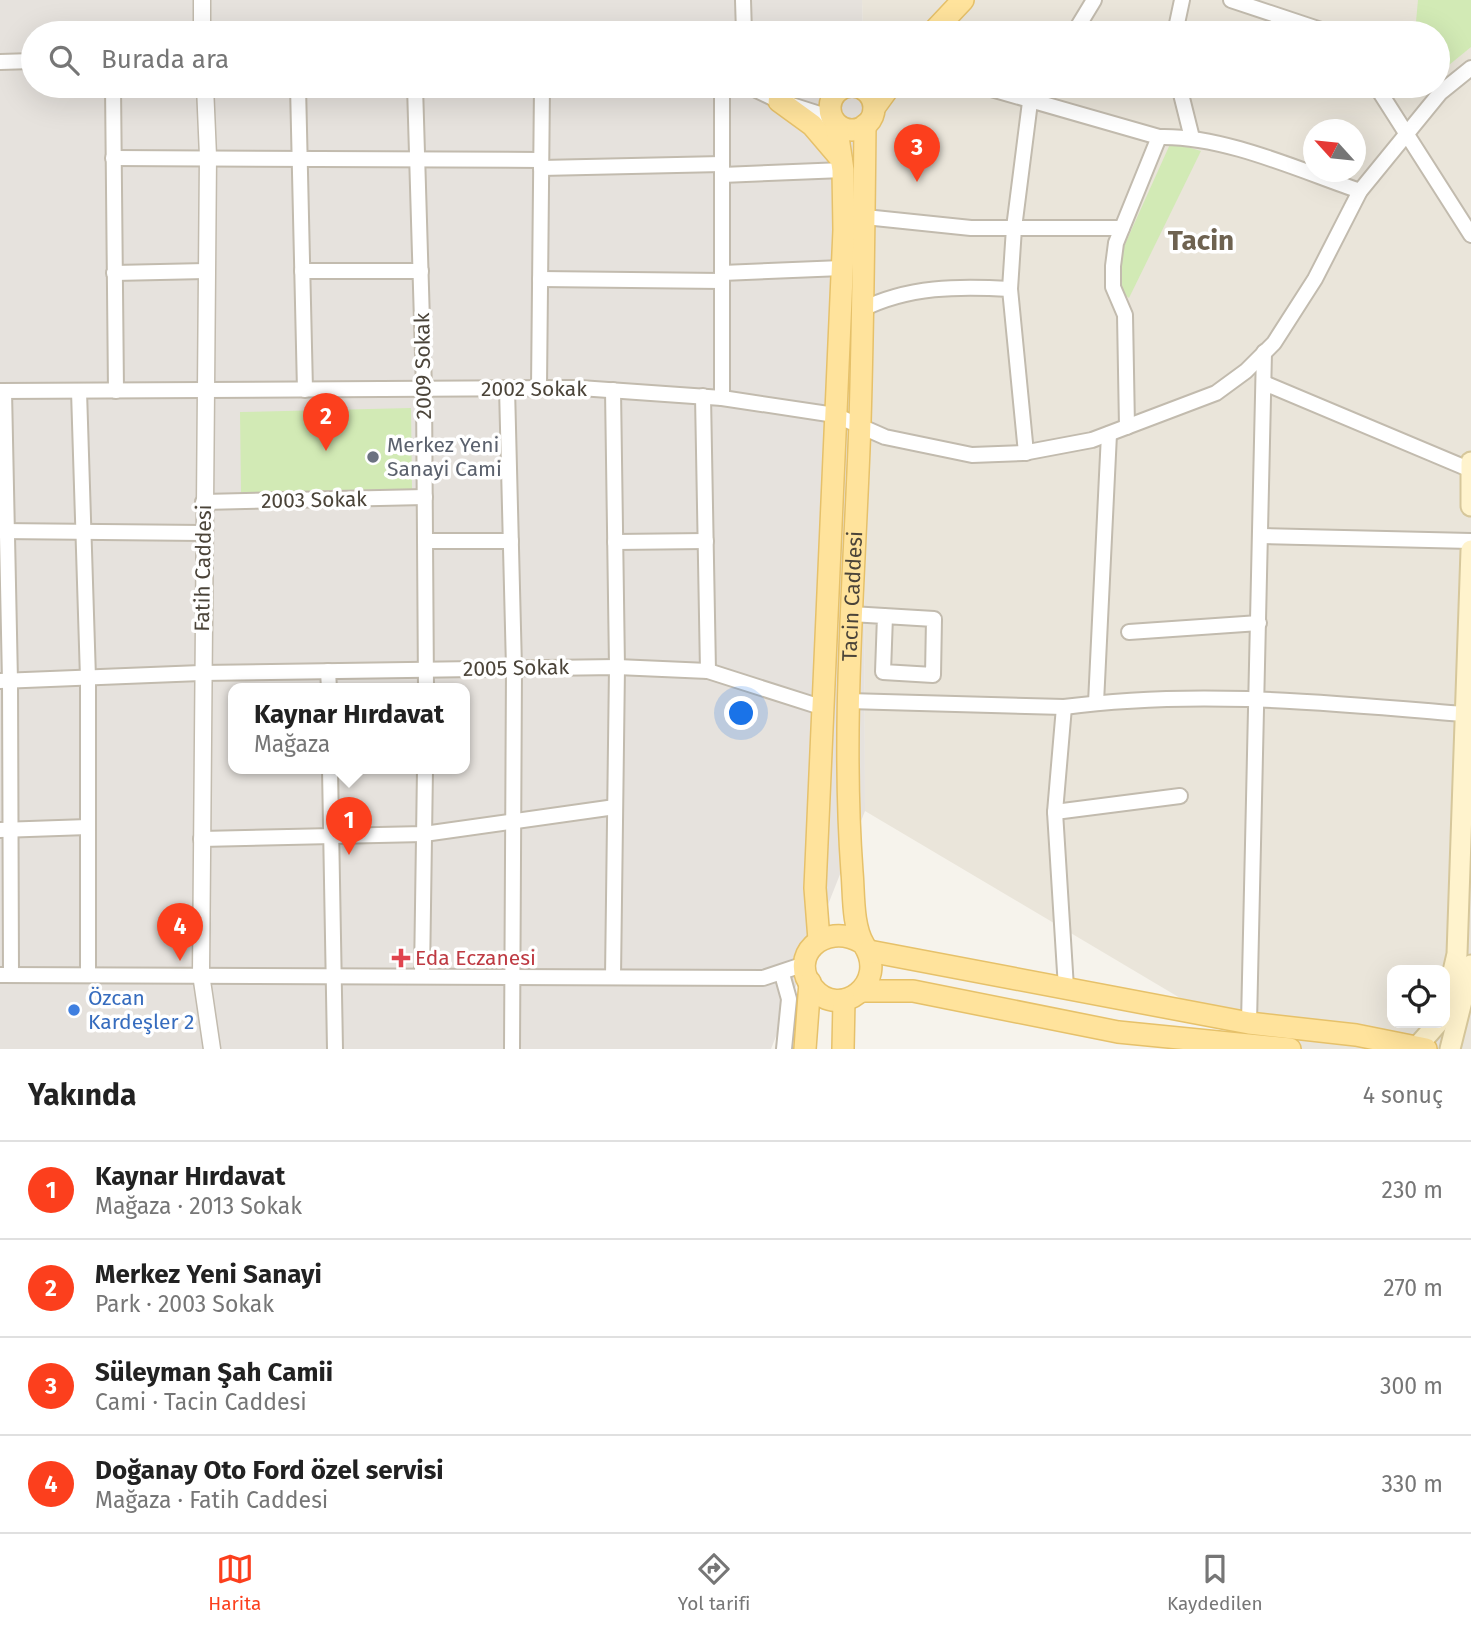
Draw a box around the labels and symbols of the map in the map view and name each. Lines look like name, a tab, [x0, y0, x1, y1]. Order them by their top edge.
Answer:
north arrow	[1303, 119, 1366, 182]
pin: 3	[894, 124, 940, 182]
district label: Tacin	[1168, 224, 1234, 257]
street label: 2009 Sokak	[409, 312, 437, 419]
street label: 2002 Sokak	[481, 376, 587, 402]
pin: 2	[303, 393, 349, 451]
place label: Merkez Yeni Sanayi Cami	[387, 432, 502, 482]
marker: Merkez Yeni Sanayi Cami	[365, 449, 381, 465]
street label: 2003 Sokak	[261, 486, 367, 514]
street label: Fatih Caddesi	[189, 504, 217, 632]
street label: Tacin Caddesi	[837, 530, 868, 662]
street label: 2005 Sokak	[463, 654, 570, 682]
your location	[724, 696, 758, 730]
pin: 1	[326, 797, 372, 855]
pin: 4	[157, 903, 203, 961]
place label: Eda Eczanesi	[415, 945, 536, 971]
marker: Eda Eczanesi	[393, 950, 409, 966]
place label: Özcan Kardeşler 2	[88, 985, 195, 1035]
marker: Özcan Kardeşler 2	[66, 1002, 82, 1018]

